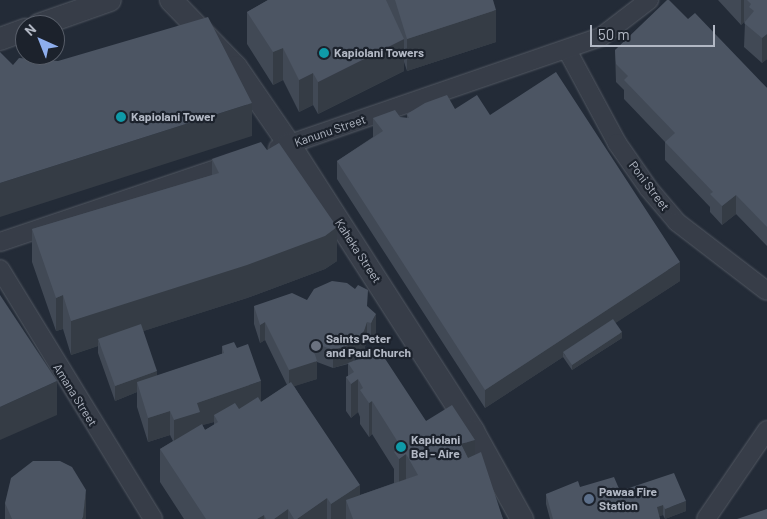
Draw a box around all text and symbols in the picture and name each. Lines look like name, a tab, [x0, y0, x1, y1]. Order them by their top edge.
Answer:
north arrow	[15, 15, 65, 65]
scale bar	[592, 15, 717, 47]
text: N	[21, 20, 39, 39]
text: 50 m	[598, 25, 630, 43]
place label: Kapiolani Towers	[334, 46, 424, 60]
marker: Kapiolani Towers	[318, 47, 330, 59]
place label: Kapiolani Tower	[131, 110, 215, 124]
marker: Kapiolani Tower	[115, 111, 127, 123]
street label: Kanunu Street	[292, 112, 368, 150]
street label: Poni Street	[626, 158, 672, 214]
street label: Kaheka Street	[332, 216, 384, 286]
place label: Saints Peter and Paul Church	[326, 332, 411, 360]
marker: Saints Peter and Paul Church	[310, 340, 322, 352]
street label: Amana Street	[50, 361, 100, 429]
place label: Kapiolani Bel - Aire	[411, 433, 460, 461]
marker: Kapiolani Bel - Aire	[395, 441, 407, 453]
place label: Pawaa Fire Station	[599, 485, 657, 513]
marker: Pawaa Fire Station	[583, 493, 595, 505]

